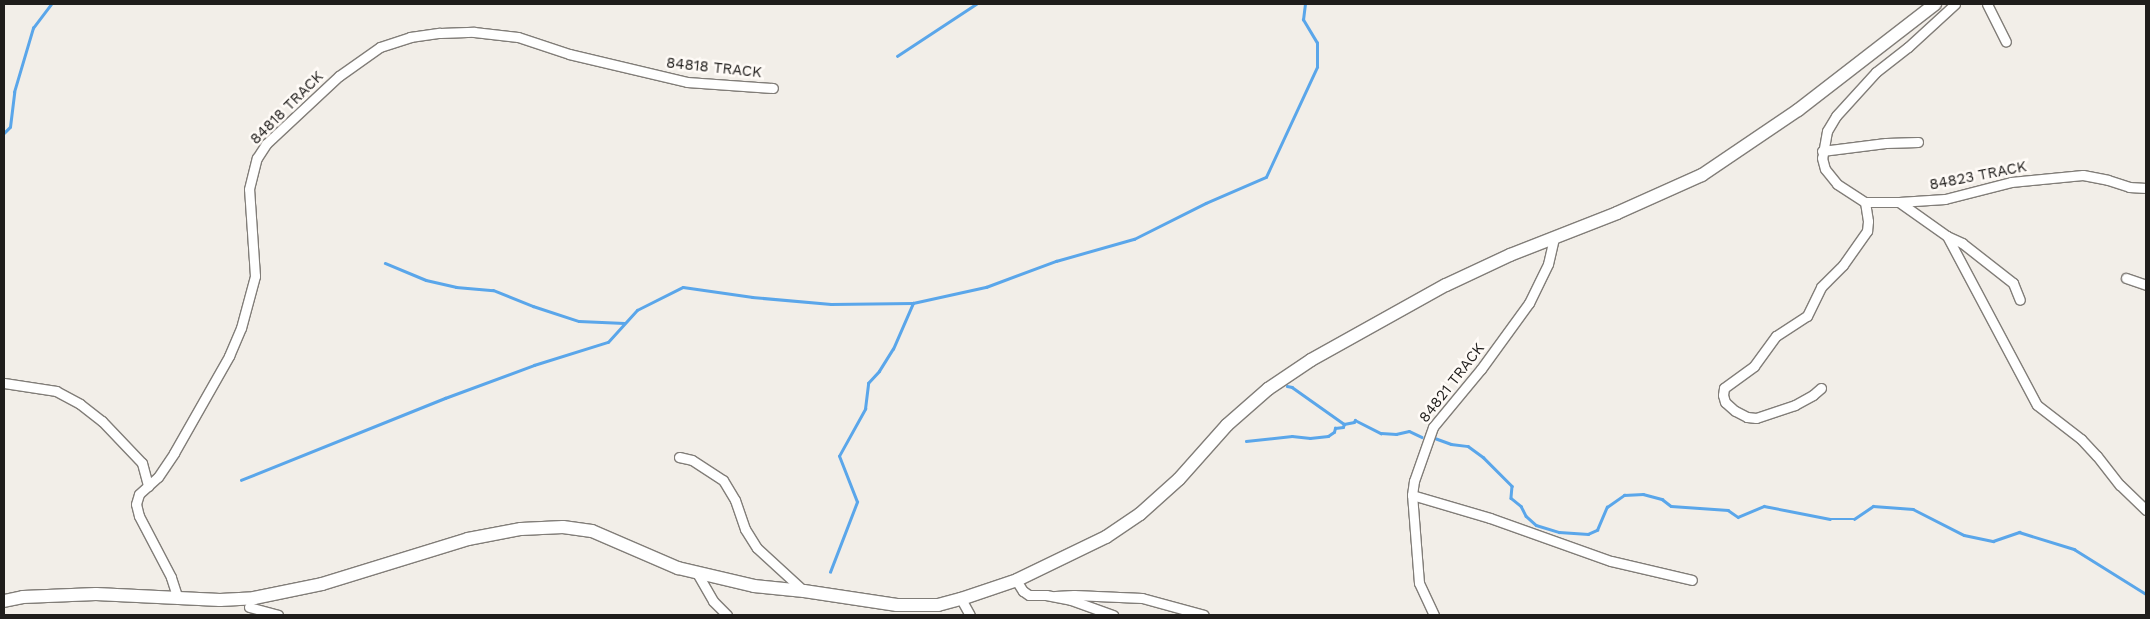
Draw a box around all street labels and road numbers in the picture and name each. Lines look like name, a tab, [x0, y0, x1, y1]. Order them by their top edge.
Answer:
street label: 84818 TRACK	[665, 54, 763, 82]
street label: 84818 TRACK	[246, 67, 328, 149]
street label: 84823 TRACK	[1928, 158, 2028, 194]
street label: 84821 TRACK	[1415, 340, 1489, 426]

